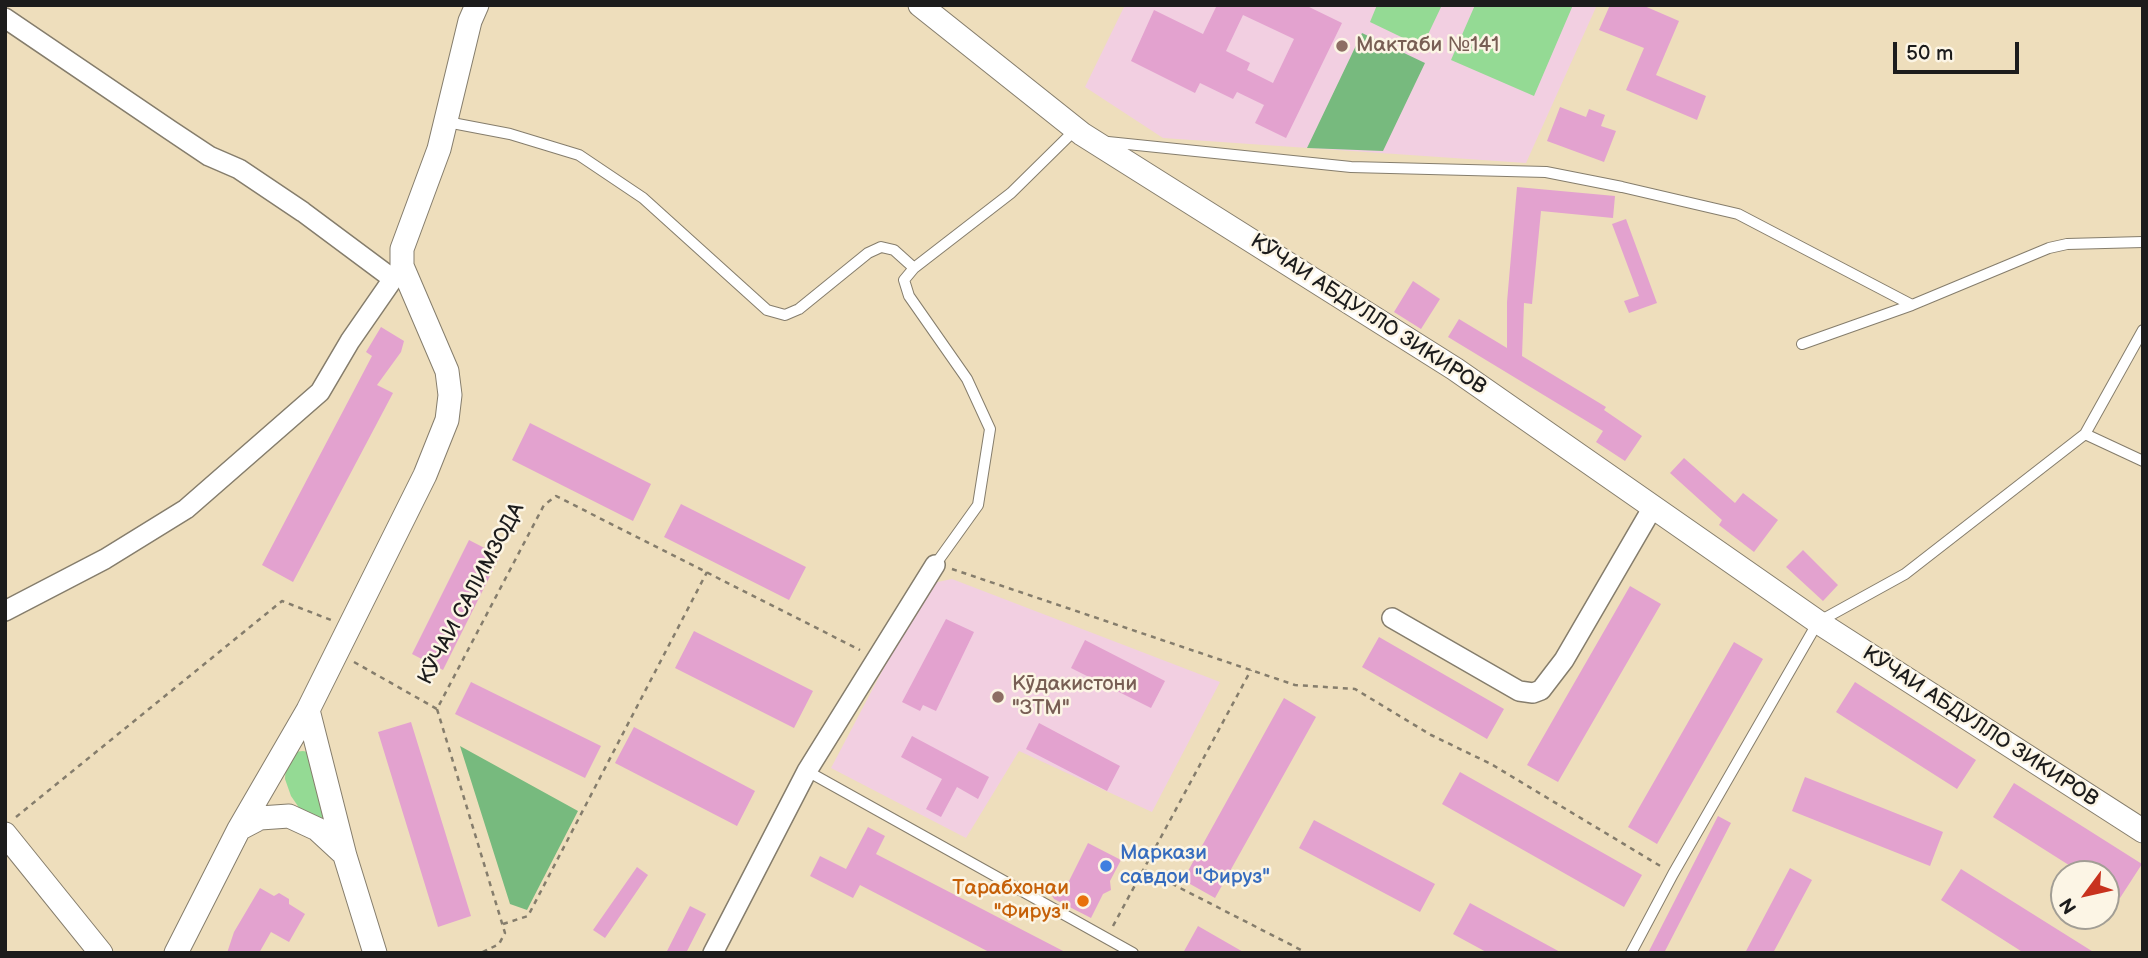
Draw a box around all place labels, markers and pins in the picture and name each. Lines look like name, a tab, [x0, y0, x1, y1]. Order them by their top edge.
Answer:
place label: Мактаби №141	[1356, 33, 1499, 59]
marker: Мактаби №141	[1334, 38, 1350, 54]
place label: Кӯдакистони "ЗТМ"	[1012, 672, 1137, 722]
marker: Кӯдакистони "ЗТМ"	[990, 689, 1006, 705]
place label: Маркази савдои "Фируз"	[1120, 841, 1270, 891]
marker: Маркази савдои "Фируз"	[1098, 858, 1114, 874]
place label: Тарабхонаи "Фируз"	[952, 876, 1069, 926]
marker: Тарабхонаи "Фируз"	[1075, 893, 1091, 909]

